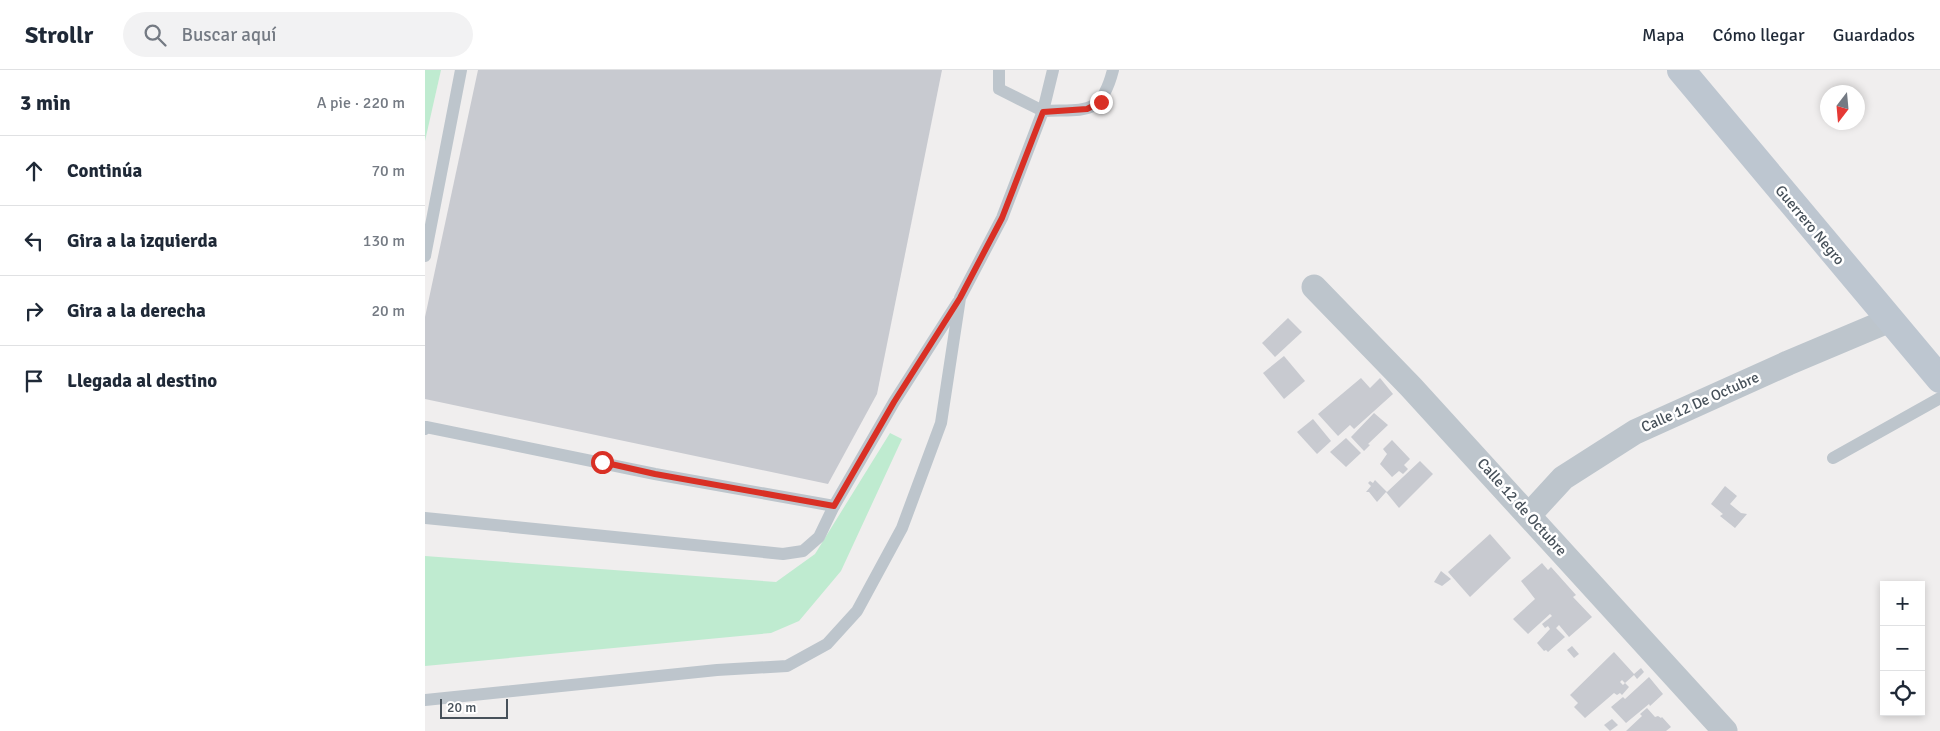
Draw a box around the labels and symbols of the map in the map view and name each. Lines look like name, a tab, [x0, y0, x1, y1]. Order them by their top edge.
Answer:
north arrow	[1820, 85, 1865, 130]
route end	[1090, 91, 1113, 114]
street label: Guerrero Negro	[1771, 181, 1849, 269]
street label: Calle 12 De Octubre	[1638, 368, 1762, 436]
route start	[591, 451, 614, 474]
street label: Calle 12 de Octubre	[1473, 454, 1571, 560]
scale bar	[440, 696, 507, 719]

